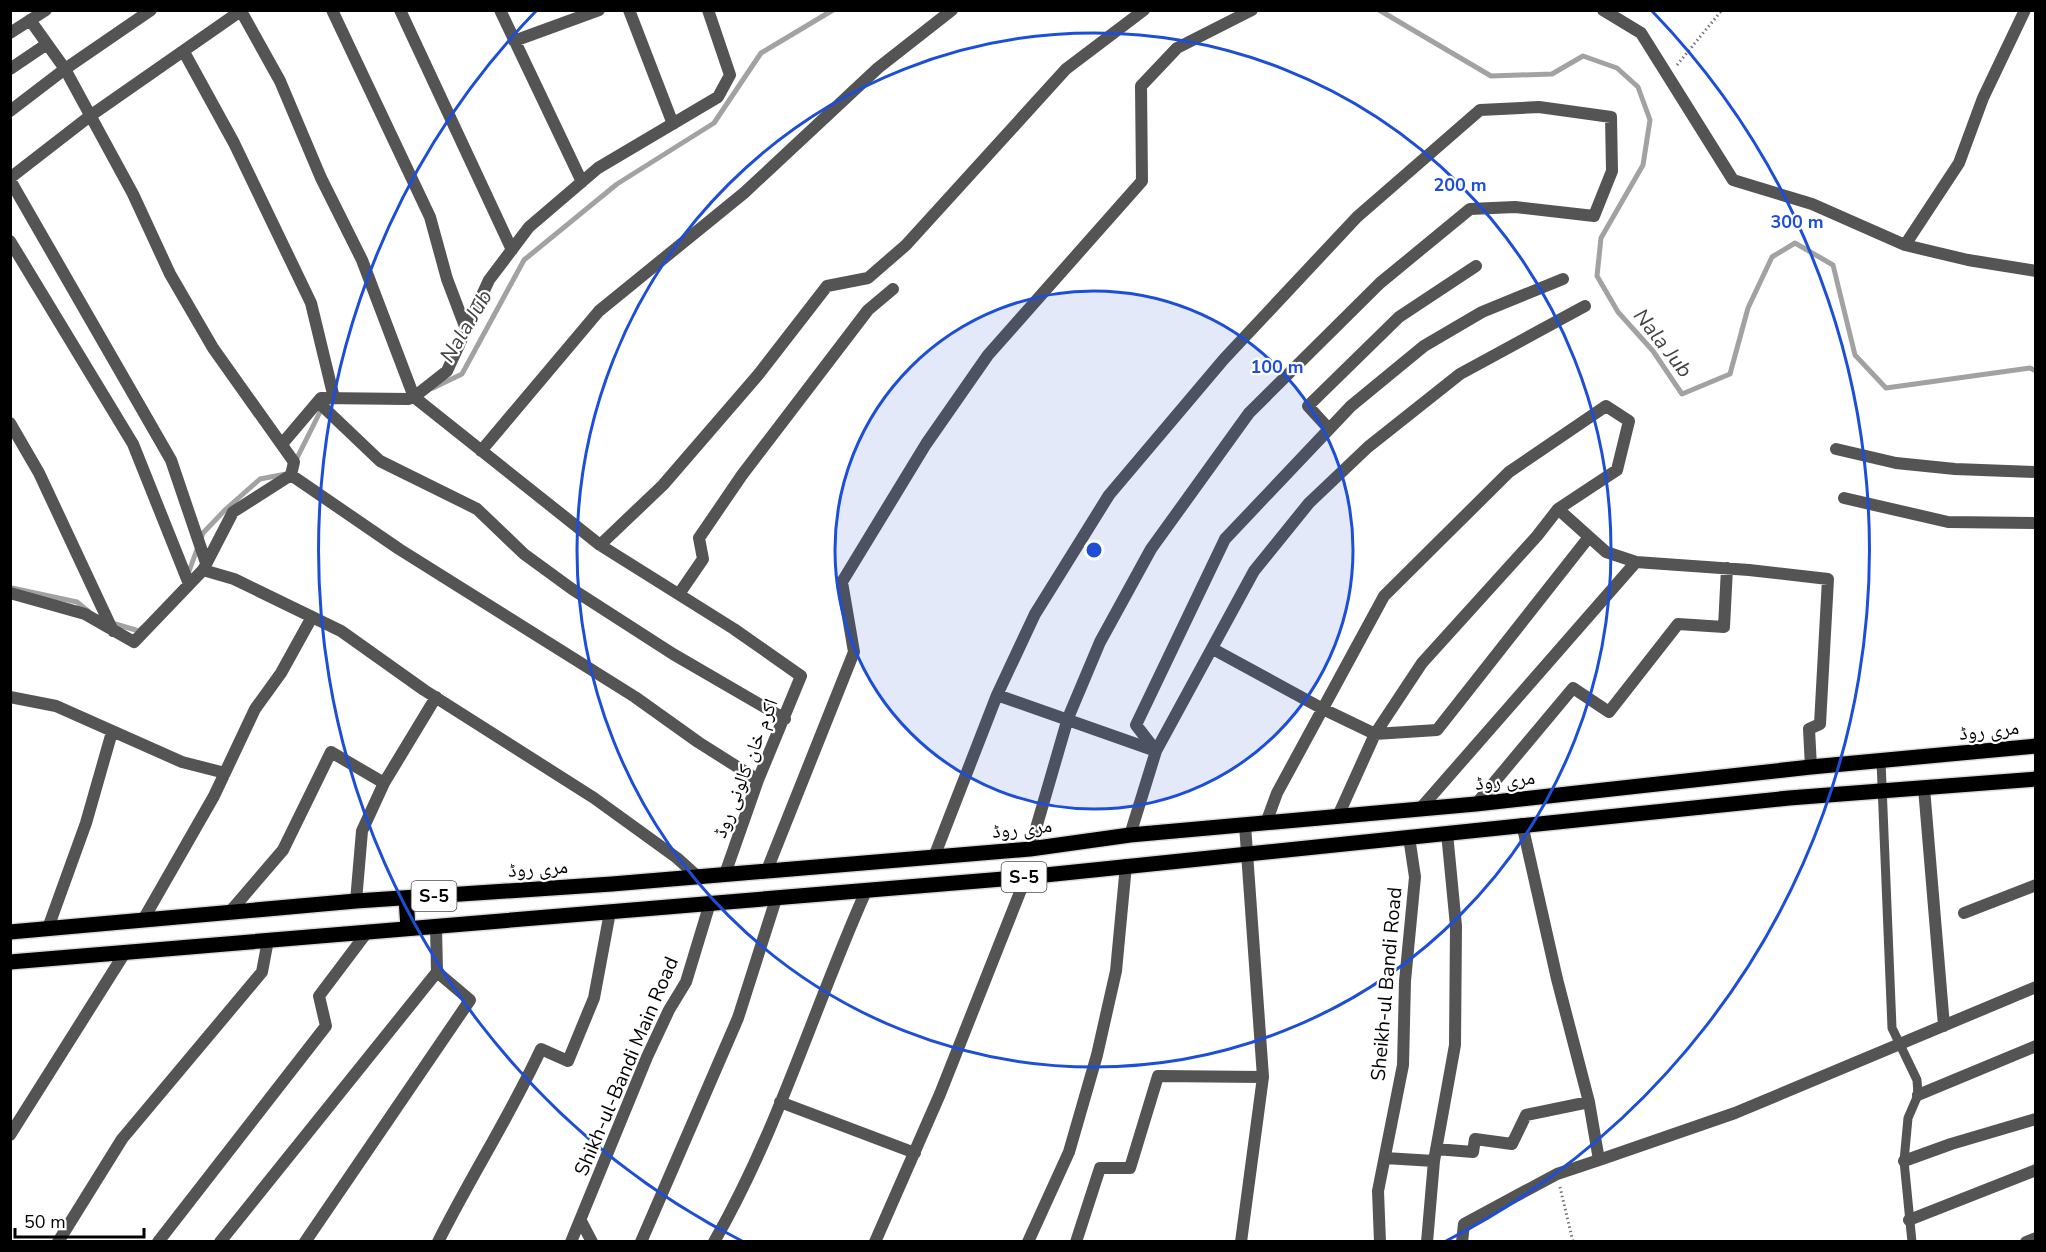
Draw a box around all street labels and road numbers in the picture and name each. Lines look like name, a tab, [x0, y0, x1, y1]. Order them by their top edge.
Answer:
street label: اکرم خان کالونی روڈ	[706, 695, 784, 842]
street label: مری روڈ	[1958, 714, 2020, 747]
street label: مری روڈ	[1474, 764, 1536, 797]
street label: مری روڈ	[991, 812, 1053, 845]
street label: مری روڈ	[507, 853, 569, 884]
road number: S-5	[1002, 862, 1046, 892]
road number: S-5	[412, 881, 456, 911]
street label: Sheikh-ul Bandi Road	[1365, 886, 1408, 1082]
street label: Shikh-ul-Bandi Main Road	[568, 952, 685, 1180]

